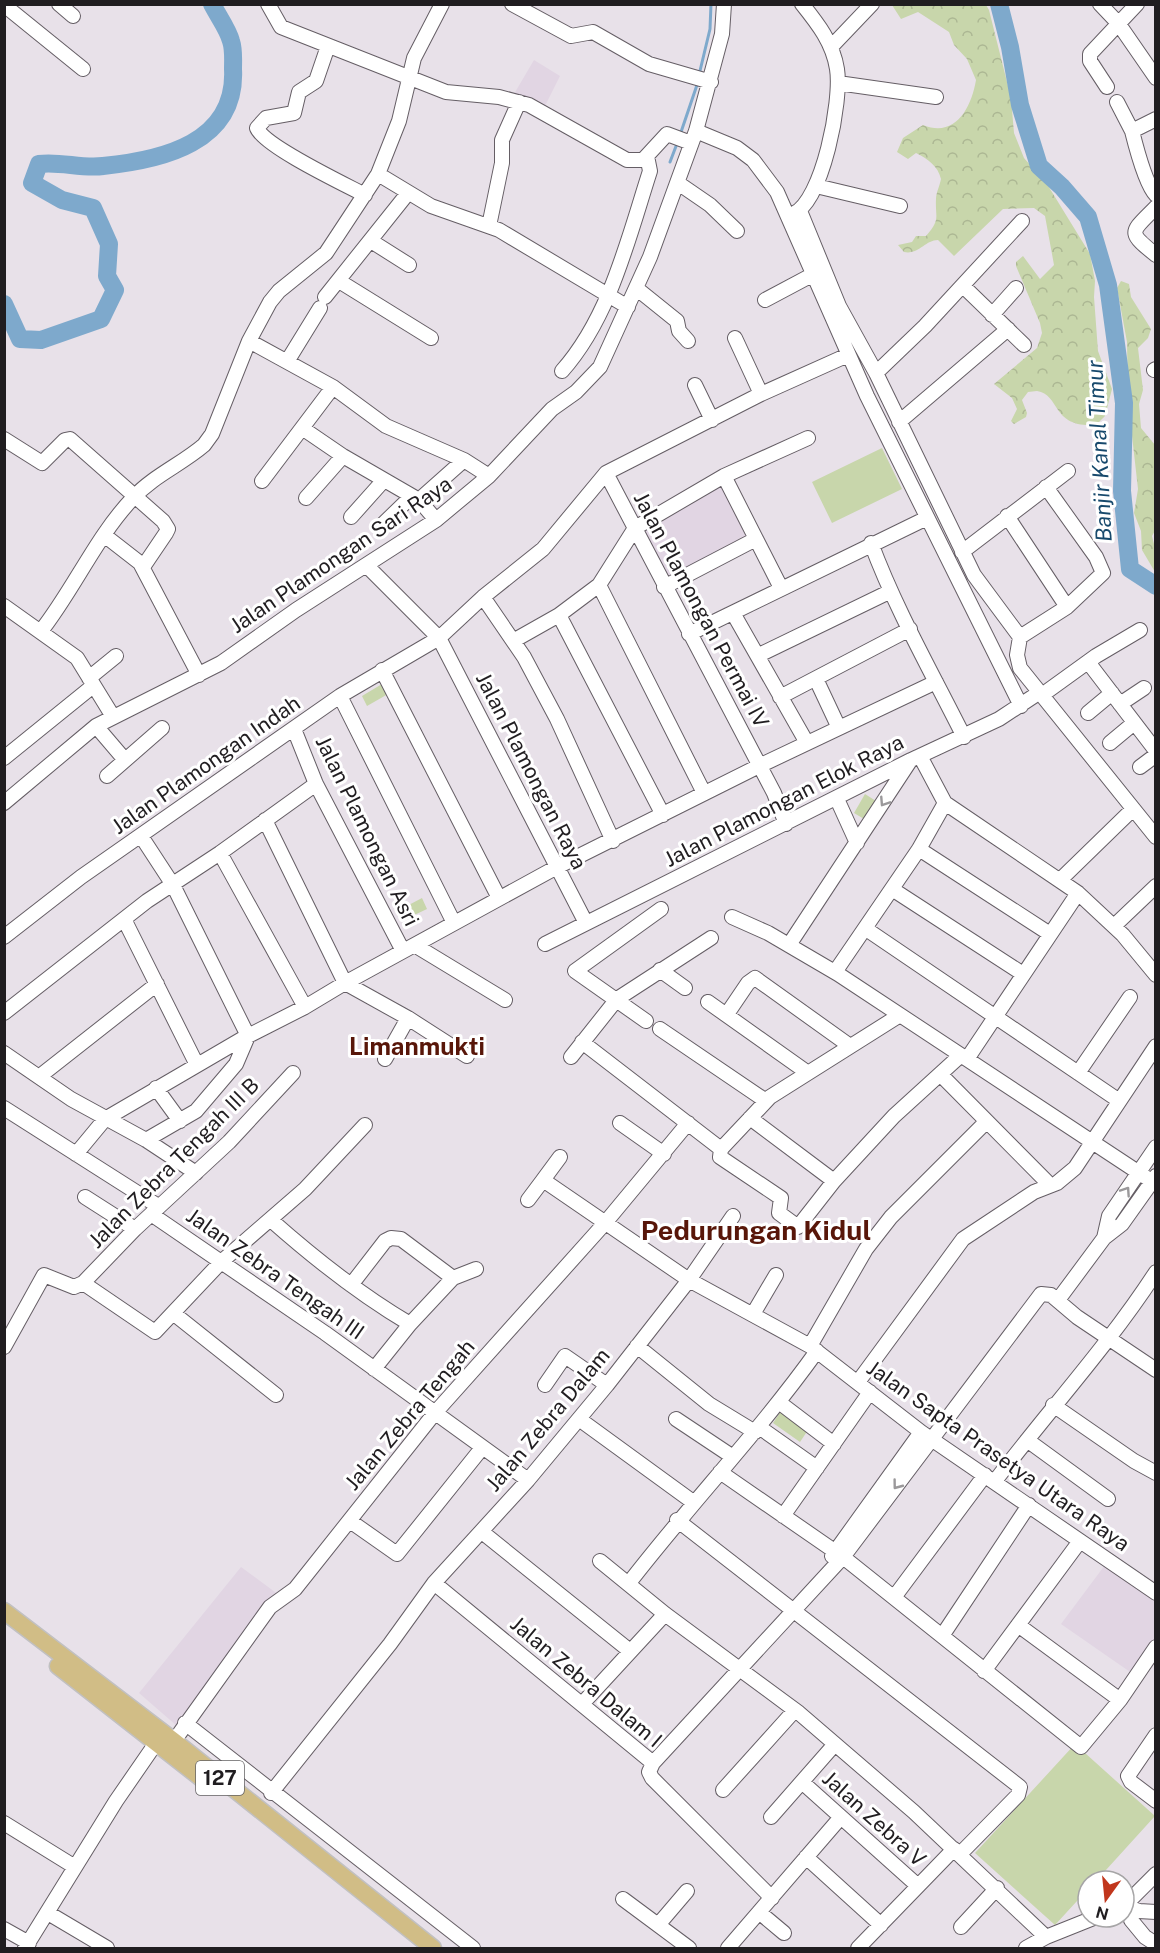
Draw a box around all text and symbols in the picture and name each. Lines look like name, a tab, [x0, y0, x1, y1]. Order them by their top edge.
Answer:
water label: Banjir Kanal Timur	[1081, 359, 1117, 543]
street label: Jalan Plamongan Sari Raya	[225, 471, 456, 638]
street label: Jalan Plamongan Permai IV	[629, 488, 774, 732]
street label: Jalan Plamongan Raya	[471, 668, 592, 873]
street label: Jalan Plamongan Indah	[107, 690, 305, 839]
street label: Jalan Plamongan Elok Raya	[660, 729, 908, 872]
street label: Jalan Plamongan Asri	[311, 732, 424, 930]
one-way arrow	[879, 796, 891, 806]
district label: Limanmukti	[349, 1032, 485, 1060]
street label: Jalan Zebra Tengah III B	[83, 1072, 264, 1253]
one-way arrow	[1119, 1187, 1130, 1198]
street label: Jalan Zebra Tengah III	[182, 1203, 369, 1344]
district label: Pedurungan Kidul	[641, 1214, 871, 1246]
street label: Jalan Zebra Tengah	[339, 1334, 480, 1495]
street label: Jalan Zebra Dalam	[480, 1343, 615, 1496]
street label: Jalan Sapta Prasetya Utara Raya	[862, 1355, 1134, 1556]
one-way arrow	[893, 1479, 904, 1490]
street label: Jalan Zebra Dalam I	[505, 1611, 667, 1752]
road number: 127	[196, 1761, 244, 1795]
street label: Jalan Zebra V	[817, 1766, 931, 1872]
north arrow	[1076, 1869, 1136, 1929]
text: N	[1094, 1902, 1111, 1924]

